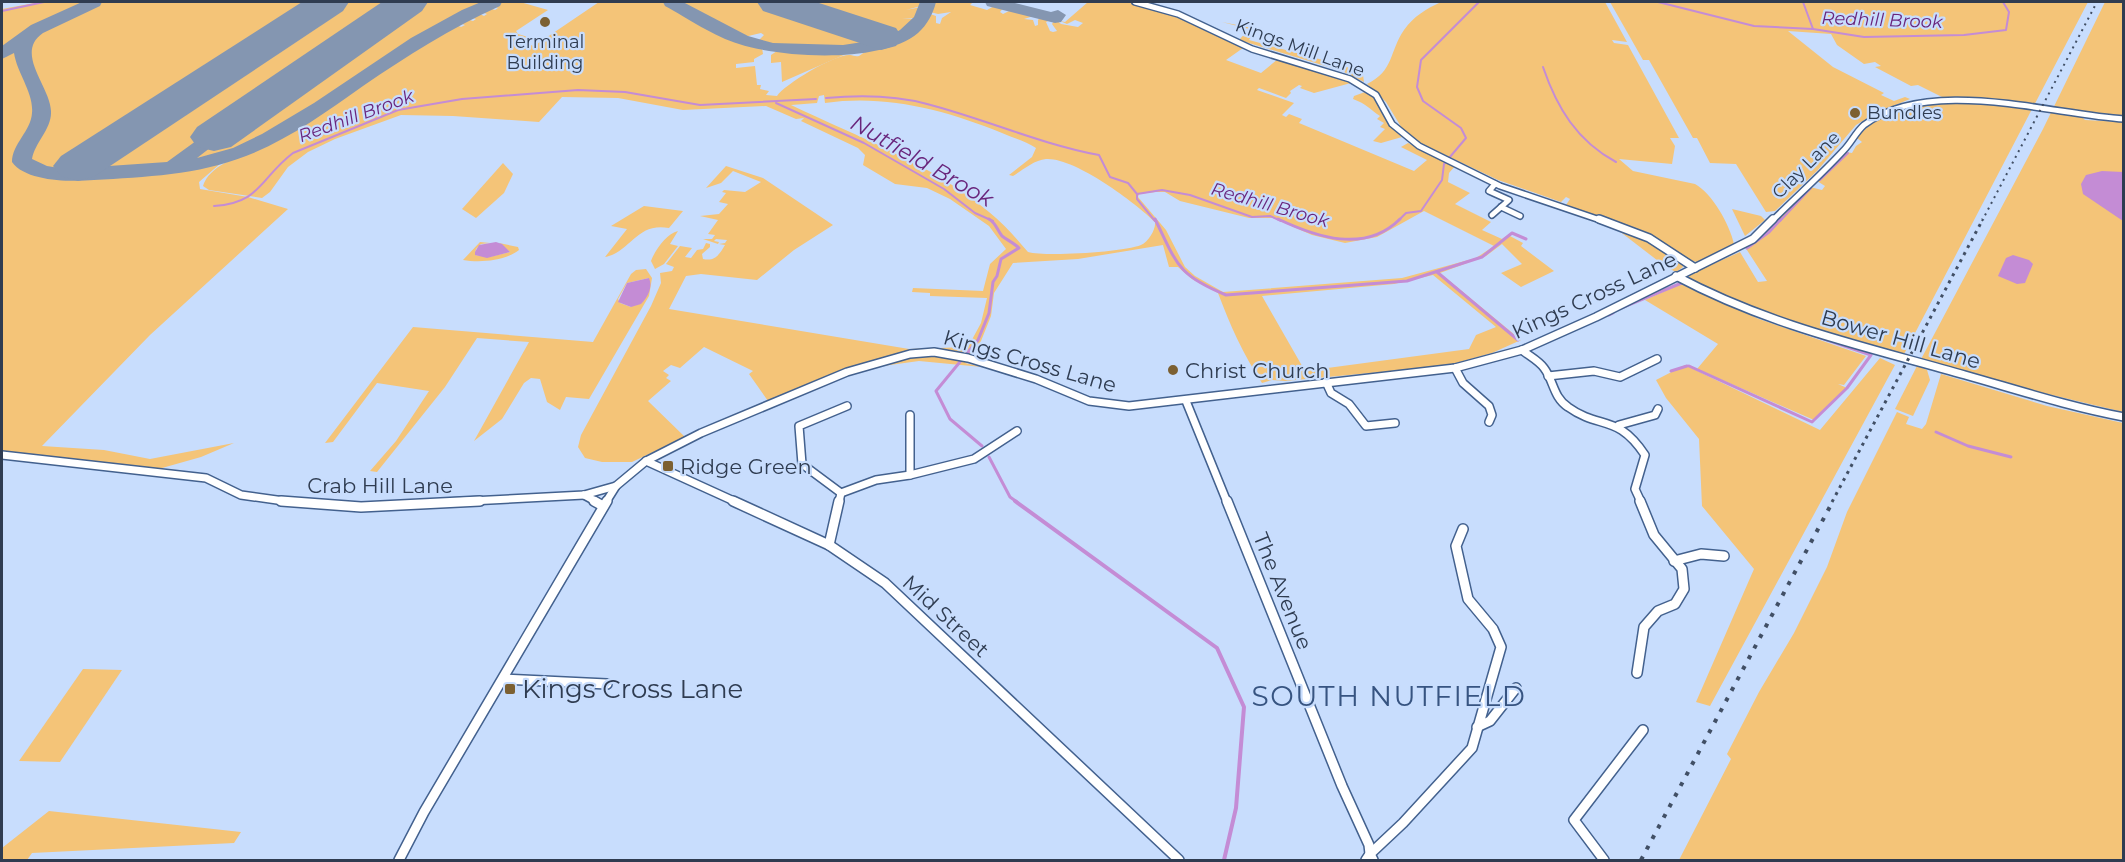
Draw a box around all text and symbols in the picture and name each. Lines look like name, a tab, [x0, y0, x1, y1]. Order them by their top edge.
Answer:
water label: Redhill Brook	[1821, 7, 1944, 33]
street label: Kings Mill Lane	[1232, 14, 1368, 82]
marker: Terminal Building	[538, 15, 552, 29]
place label: Terminal Building	[506, 31, 584, 74]
water label: Redhill Brook	[295, 84, 418, 147]
place label: Bundles	[1867, 102, 1942, 124]
marker: Bundles	[1848, 106, 1862, 120]
water label: Nutfield Brook	[846, 109, 999, 213]
street label: Clay Lane	[1768, 127, 1844, 203]
water label: Redhill Brook	[1209, 178, 1333, 233]
street label: Kings Cross Lane	[1508, 246, 1680, 344]
street label: Bower Hill Lane	[1818, 304, 1984, 374]
street label: Kings Cross Lane	[941, 324, 1119, 398]
place label: Christ Church	[1185, 358, 1329, 383]
marker: Christ Church	[1166, 363, 1180, 377]
place label: Ridge Green	[680, 454, 812, 479]
marker: Ridge Green	[661, 459, 675, 473]
street label: Crab Hill Lane	[307, 473, 453, 498]
street label: The Avenue	[1248, 529, 1318, 653]
street label: Mid Street	[898, 570, 994, 662]
place label: Kings Cross Lane	[522, 673, 743, 705]
district label: SOUTH NUTFIELD	[1252, 679, 1526, 713]
marker: Kings Cross Lane	[503, 682, 517, 696]

